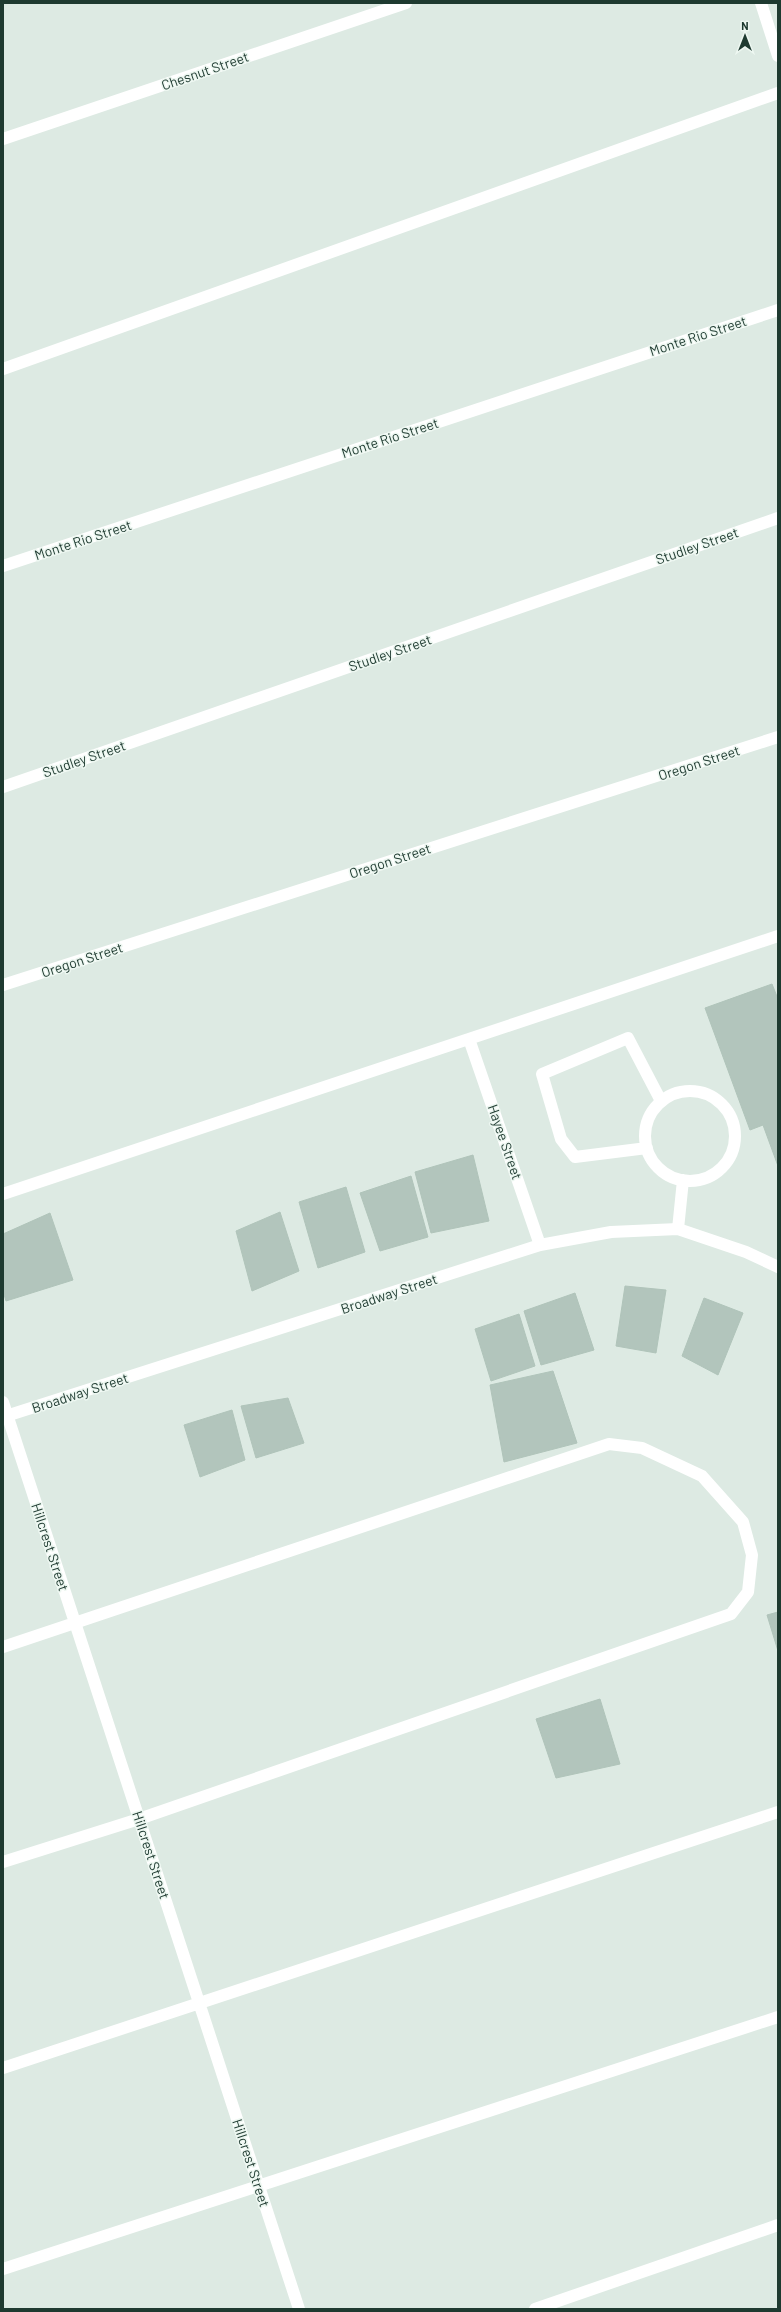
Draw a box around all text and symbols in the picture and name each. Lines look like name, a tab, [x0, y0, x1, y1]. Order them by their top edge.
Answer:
north arrow	[725, 16, 765, 56]
text: N	[741, 19, 749, 32]
street label: Chesnut Street	[159, 48, 251, 93]
street label: Monte Rio Street	[647, 312, 749, 359]
street label: Monte Rio Street	[339, 414, 441, 461]
street label: Monte Rio Street	[32, 516, 134, 563]
street label: Studley Street	[653, 523, 740, 568]
street label: Studley Street	[346, 630, 433, 675]
street label: Studley Street	[40, 736, 127, 781]
street label: Oregon Street	[656, 741, 742, 784]
street label: Oregon Street	[347, 839, 433, 882]
street label: Oregon Street	[39, 938, 125, 981]
street label: Hayee Street	[485, 1102, 526, 1182]
street label: Broadway Street	[338, 1270, 439, 1317]
street label: Broadway Street	[29, 1369, 130, 1416]
street label: Hillcrest Street	[28, 1501, 73, 1593]
street label: Hillcrest Street	[129, 1809, 174, 1901]
street label: Hillcrest Street	[229, 2117, 274, 2209]

